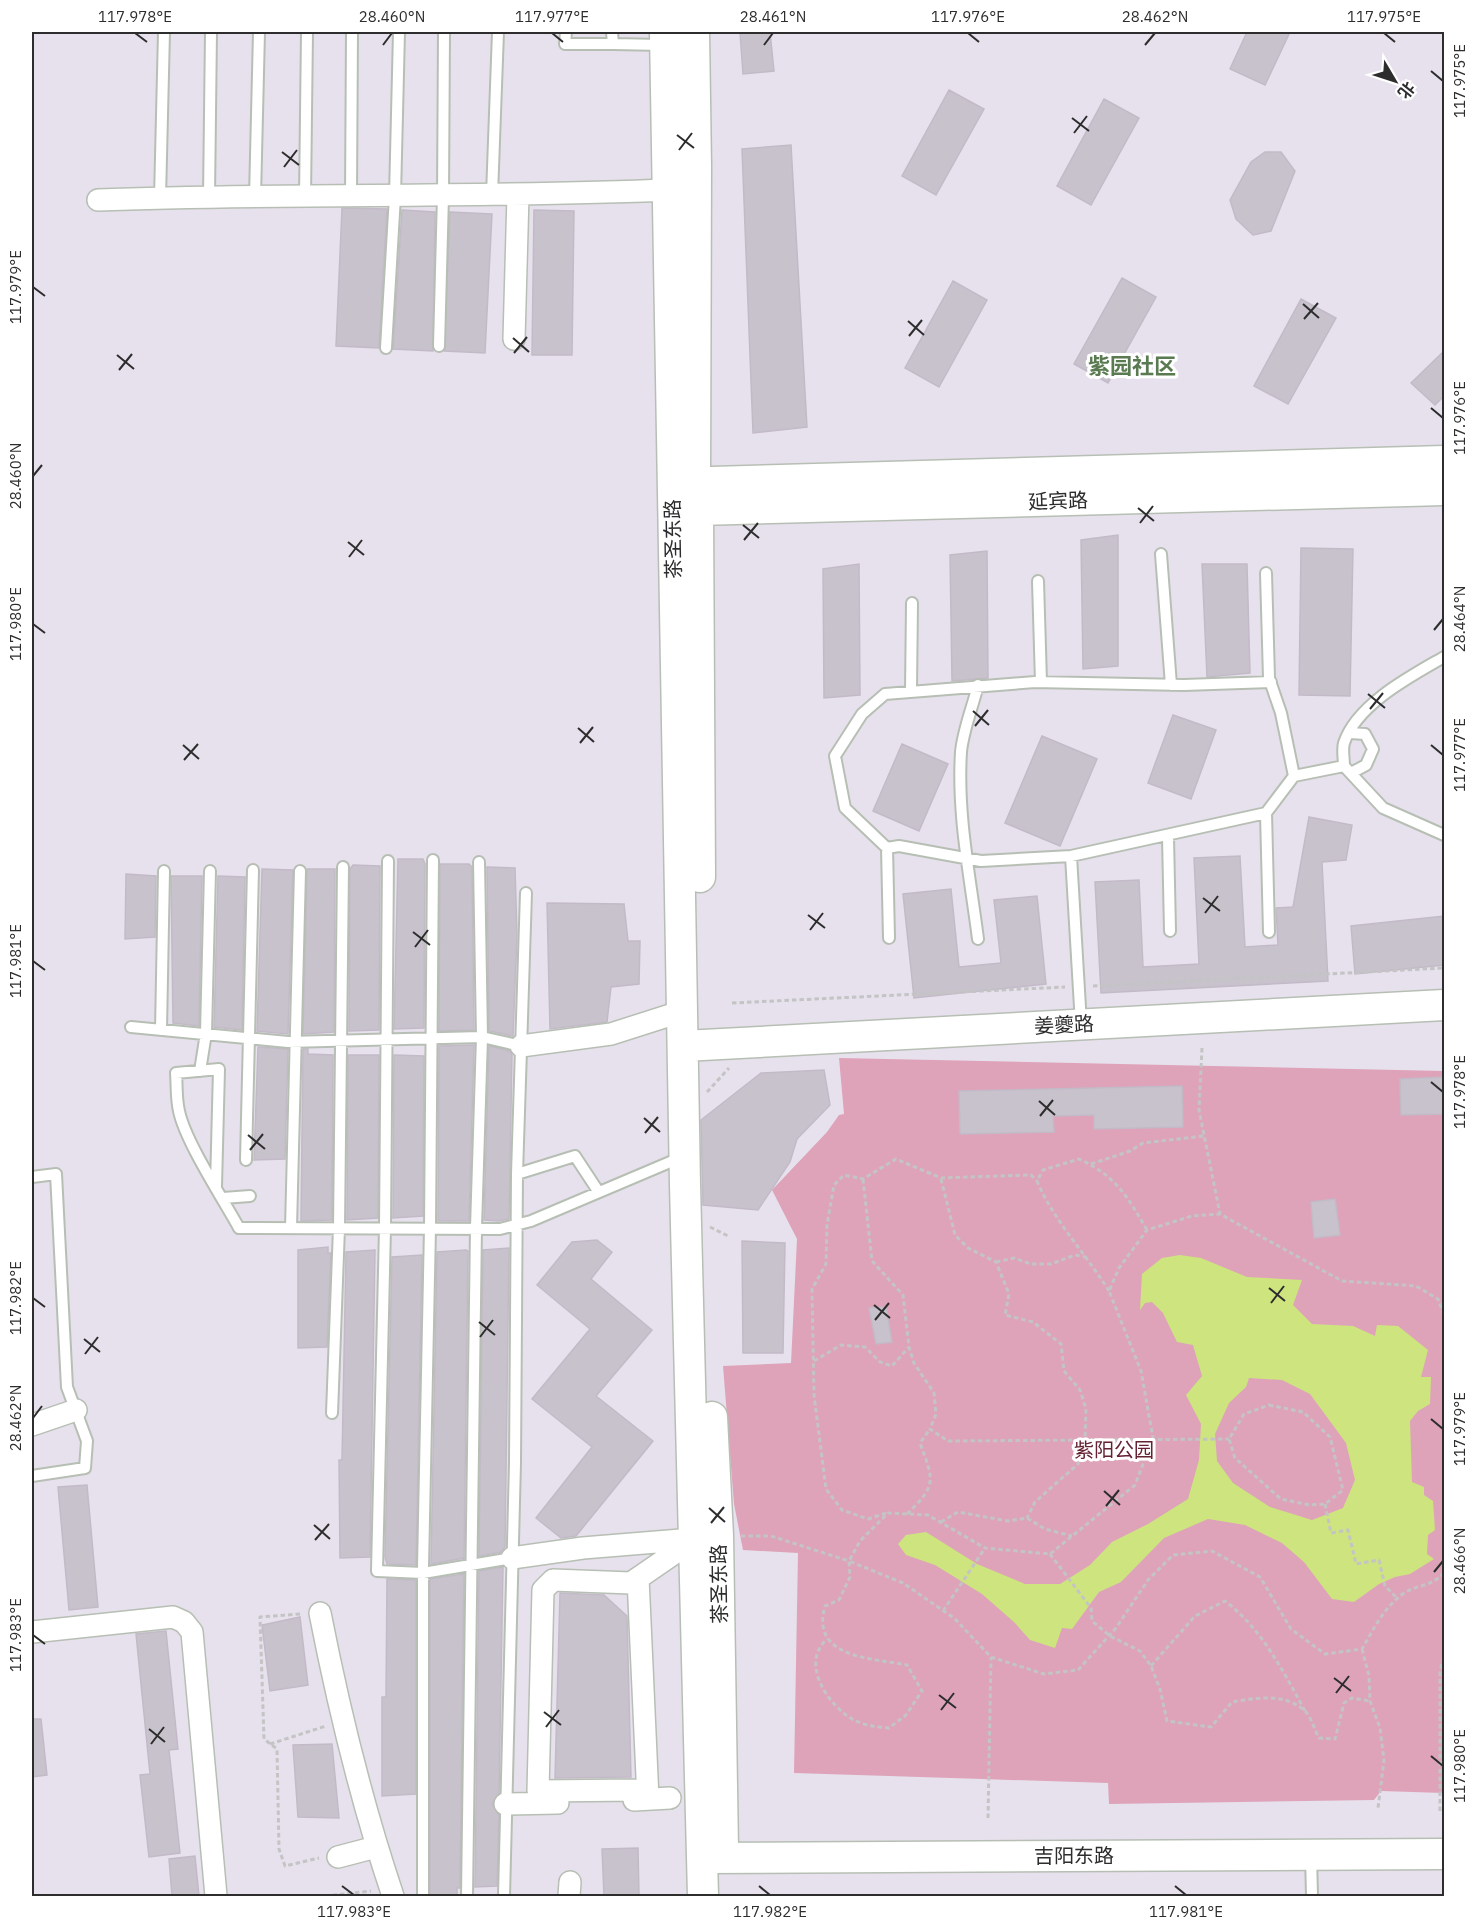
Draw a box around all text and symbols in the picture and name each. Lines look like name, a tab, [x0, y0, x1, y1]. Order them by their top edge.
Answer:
text: 117.978°E	[98, 7, 172, 26]
text: 28.460°N	[359, 7, 425, 26]
text: 117.977°E	[515, 7, 589, 26]
text: 28.461°N	[740, 7, 806, 26]
text: 117.976°E	[931, 7, 1005, 26]
text: 28.462°N	[1122, 7, 1188, 26]
text: 117.975°E	[1347, 7, 1421, 26]
text: 117.975°E	[1450, 44, 1469, 118]
north arrow	[1365, 51, 1425, 111]
text: 北	[1394, 78, 1419, 103]
text: 117.979°E	[6, 250, 25, 324]
district label: 紫园社区	[1088, 351, 1176, 380]
text: 117.976°E	[1450, 381, 1469, 455]
text: 28.460°N	[6, 443, 25, 509]
street label: 延宾路	[1028, 486, 1088, 515]
street label: 茶圣东路	[658, 499, 687, 579]
text: 28.464°N	[1450, 586, 1469, 652]
text: 117.980°E	[6, 587, 25, 661]
text: 117.977°E	[1450, 718, 1469, 792]
text: 117.981°E	[6, 924, 25, 998]
street label: 姜夔路	[1033, 1009, 1095, 1040]
text: 117.978°E	[1450, 1055, 1469, 1129]
text: 117.982°E	[6, 1261, 25, 1335]
text: 28.462°N	[6, 1385, 25, 1451]
text: 117.979°E	[1450, 1392, 1469, 1466]
park label: 紫阳公园	[1074, 1436, 1154, 1463]
text: 28.466°N	[1450, 1528, 1469, 1594]
street label: 茶圣东路	[704, 1544, 733, 1624]
text: 117.983°E	[6, 1598, 25, 1672]
text: 117.980°E	[1450, 1729, 1469, 1803]
street label: 吉阳东路	[1034, 1842, 1114, 1869]
text: 117.983°E	[317, 1902, 391, 1921]
text: 117.982°E	[733, 1902, 807, 1921]
text: 117.981°E	[1149, 1902, 1223, 1921]

